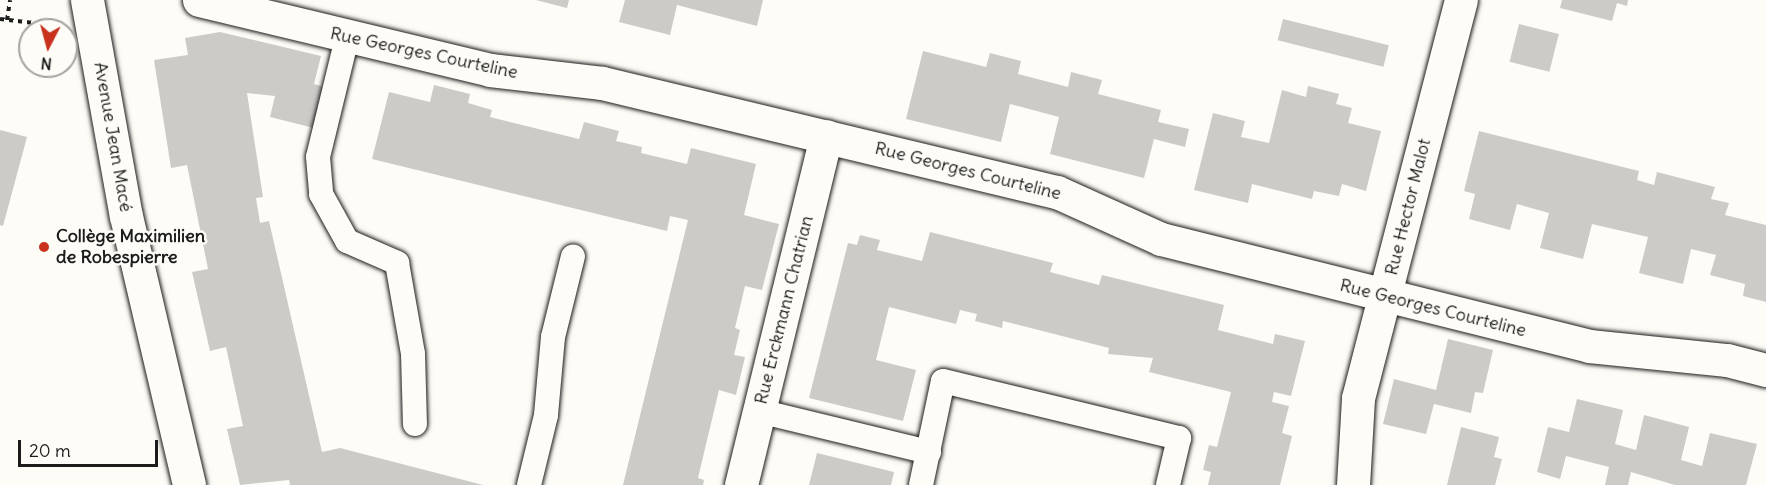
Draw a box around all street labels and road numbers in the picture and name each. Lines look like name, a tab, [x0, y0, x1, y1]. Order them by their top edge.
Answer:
street label: Rue Georges Courteline	[328, 23, 520, 83]
street label: Avenue Jean Macé	[89, 60, 137, 214]
street label: Rue Hector Malot	[1381, 136, 1435, 278]
street label: Rue Georges Courteline	[873, 137, 1063, 205]
street label: Rue Erckmann Chatrian	[750, 213, 818, 407]
street label: Rue Georges Courteline	[1338, 274, 1528, 342]

